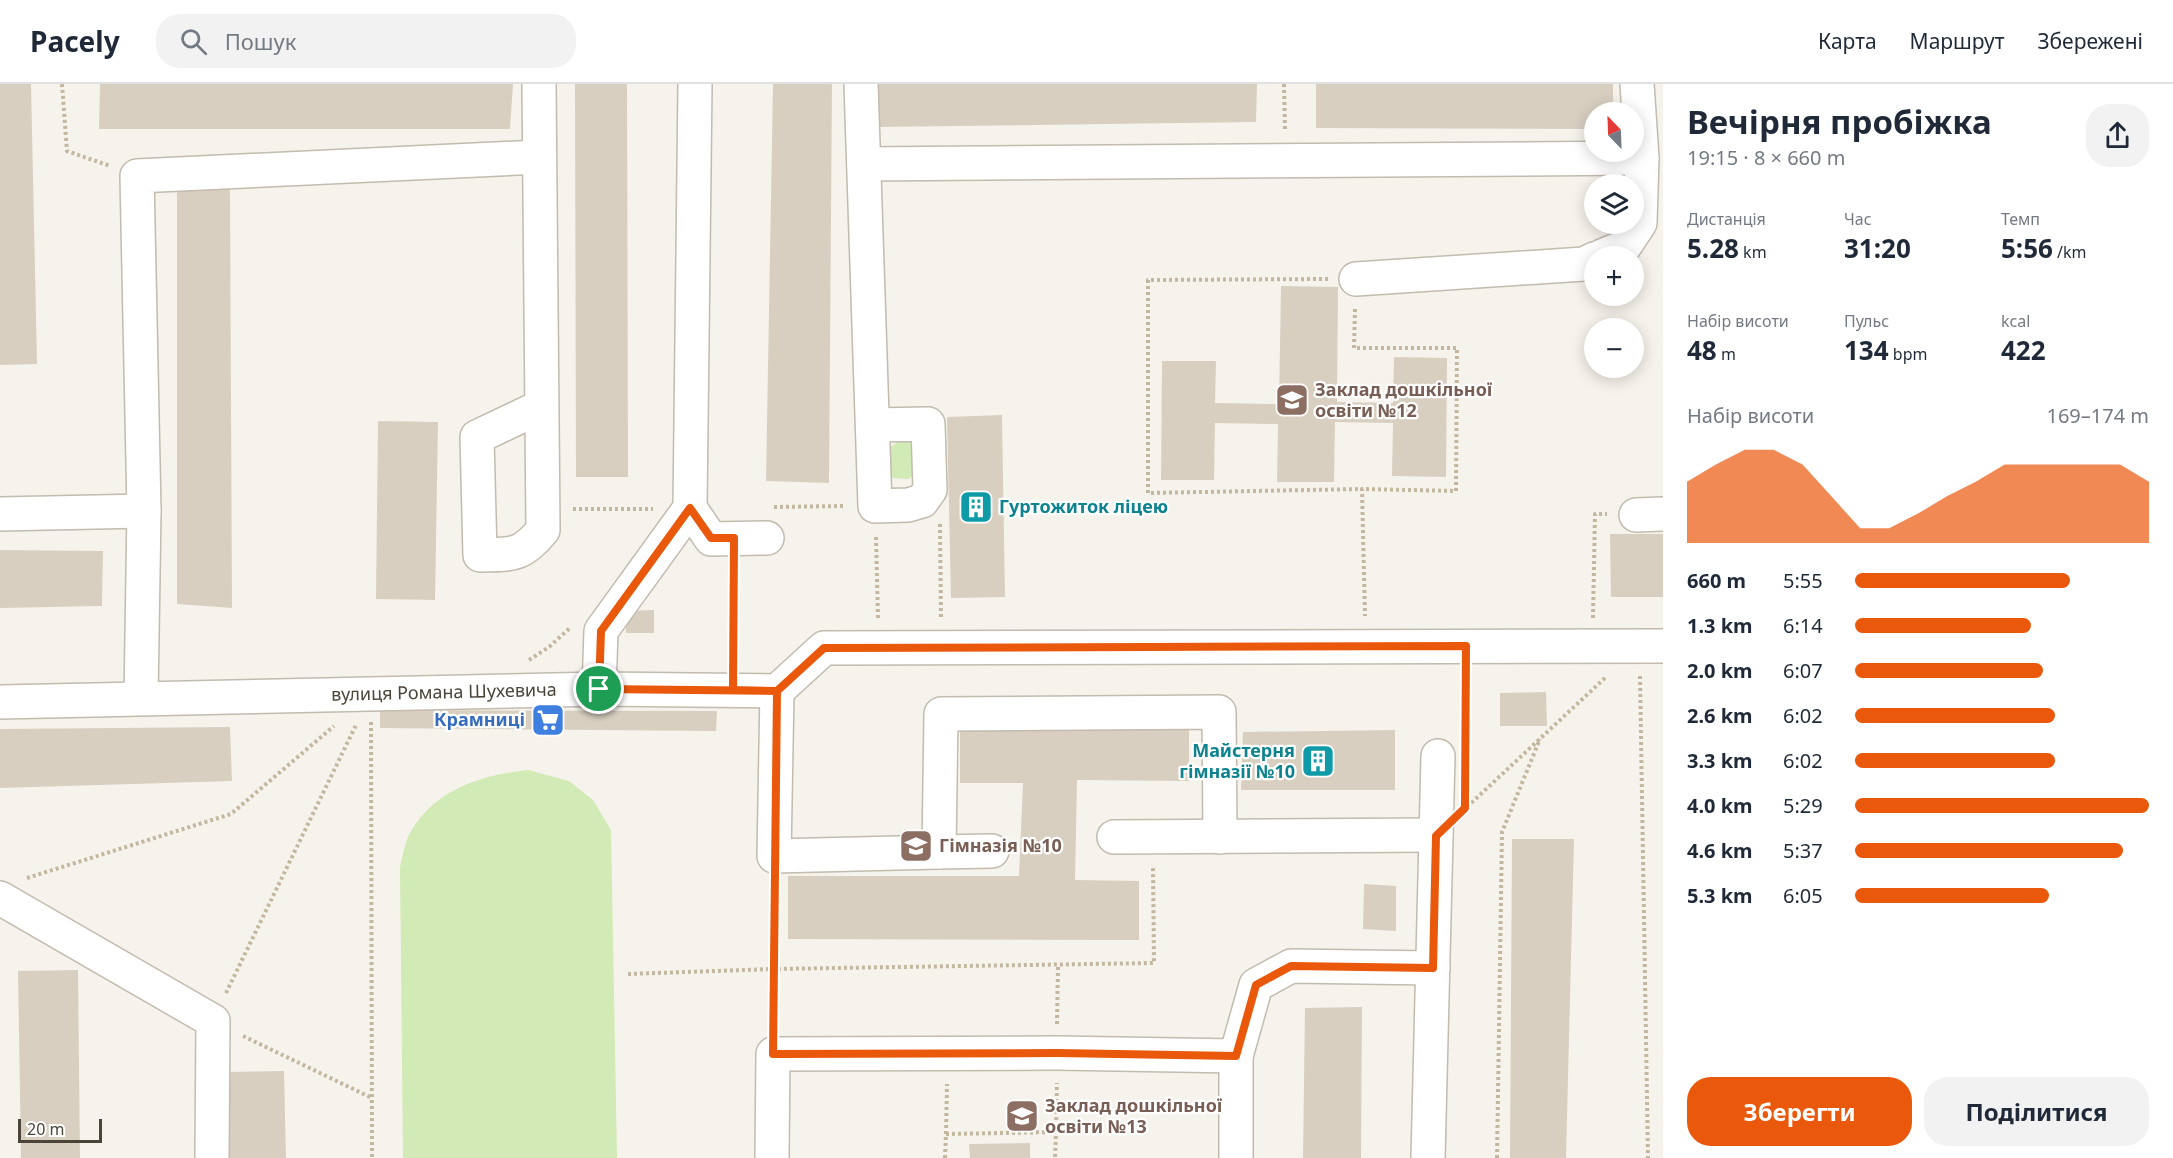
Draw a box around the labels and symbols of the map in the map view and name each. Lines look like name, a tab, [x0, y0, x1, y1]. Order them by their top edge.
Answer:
north arrow	[1584, 102, 1644, 162]
place label: Заклад дошкільної освіти №12	[1315, 377, 1493, 422]
school or university icon: Заклад дошкільної освіти №12	[1274, 382, 1310, 418]
building icon: Гуртожиток ліцею	[958, 489, 994, 525]
place label: Гуртожиток ліцею	[999, 494, 1168, 518]
pin	[573, 663, 624, 714]
street label: вулиця Романа Шухевича	[331, 677, 557, 706]
supermarket icon: Крамниці	[530, 702, 566, 738]
place label: Крамниці	[434, 707, 525, 731]
place label: Майстерня гімназії №10	[1179, 738, 1295, 783]
building icon: Майстерня гімназії №10	[1300, 743, 1336, 779]
school or university icon: Гімназія №10	[898, 828, 934, 864]
place label: Гімназія №10	[939, 833, 1062, 857]
place label: Заклад дошкільної освіти №13	[1045, 1093, 1223, 1138]
school or university icon: Заклад дошкільної освіти №13	[1004, 1098, 1040, 1134]
scale bar	[18, 1116, 102, 1144]

